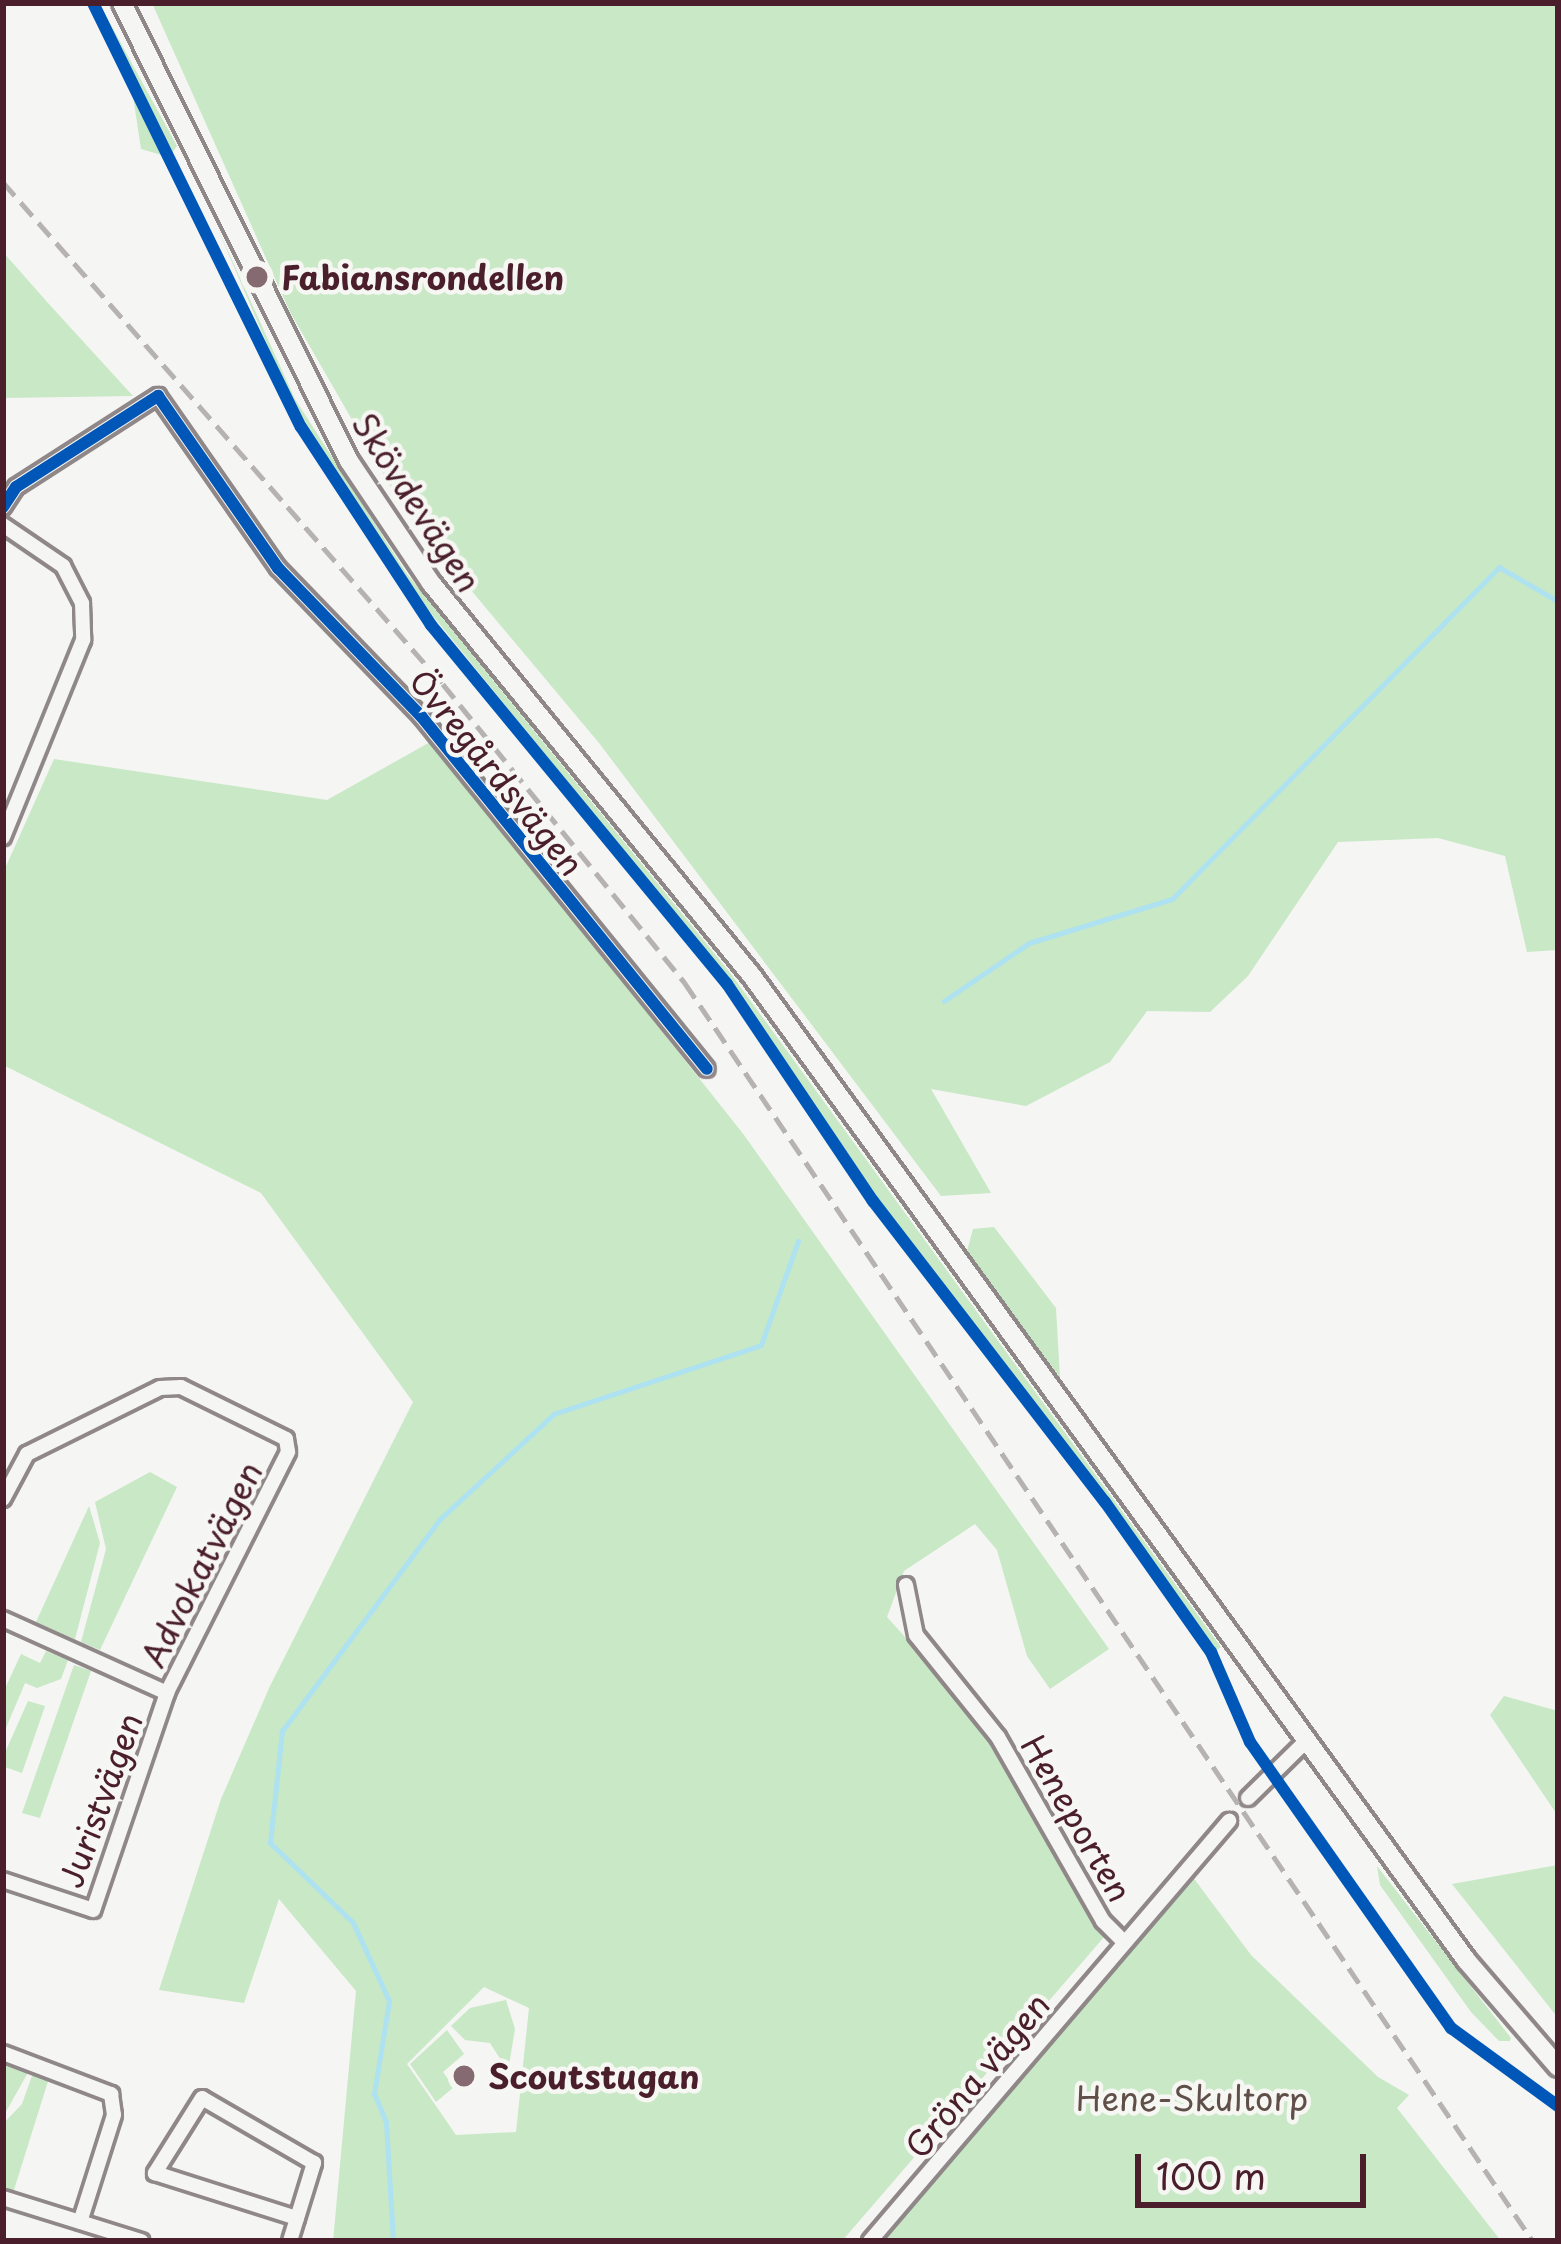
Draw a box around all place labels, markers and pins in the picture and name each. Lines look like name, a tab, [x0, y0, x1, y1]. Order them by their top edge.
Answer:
place label: Fabiansrondellen	[281, 257, 564, 297]
marker: Fabiansrondellen	[244, 264, 270, 290]
place label: Scoutstugan	[488, 2056, 700, 2096]
marker: Scoutstugan	[451, 2063, 477, 2089]

